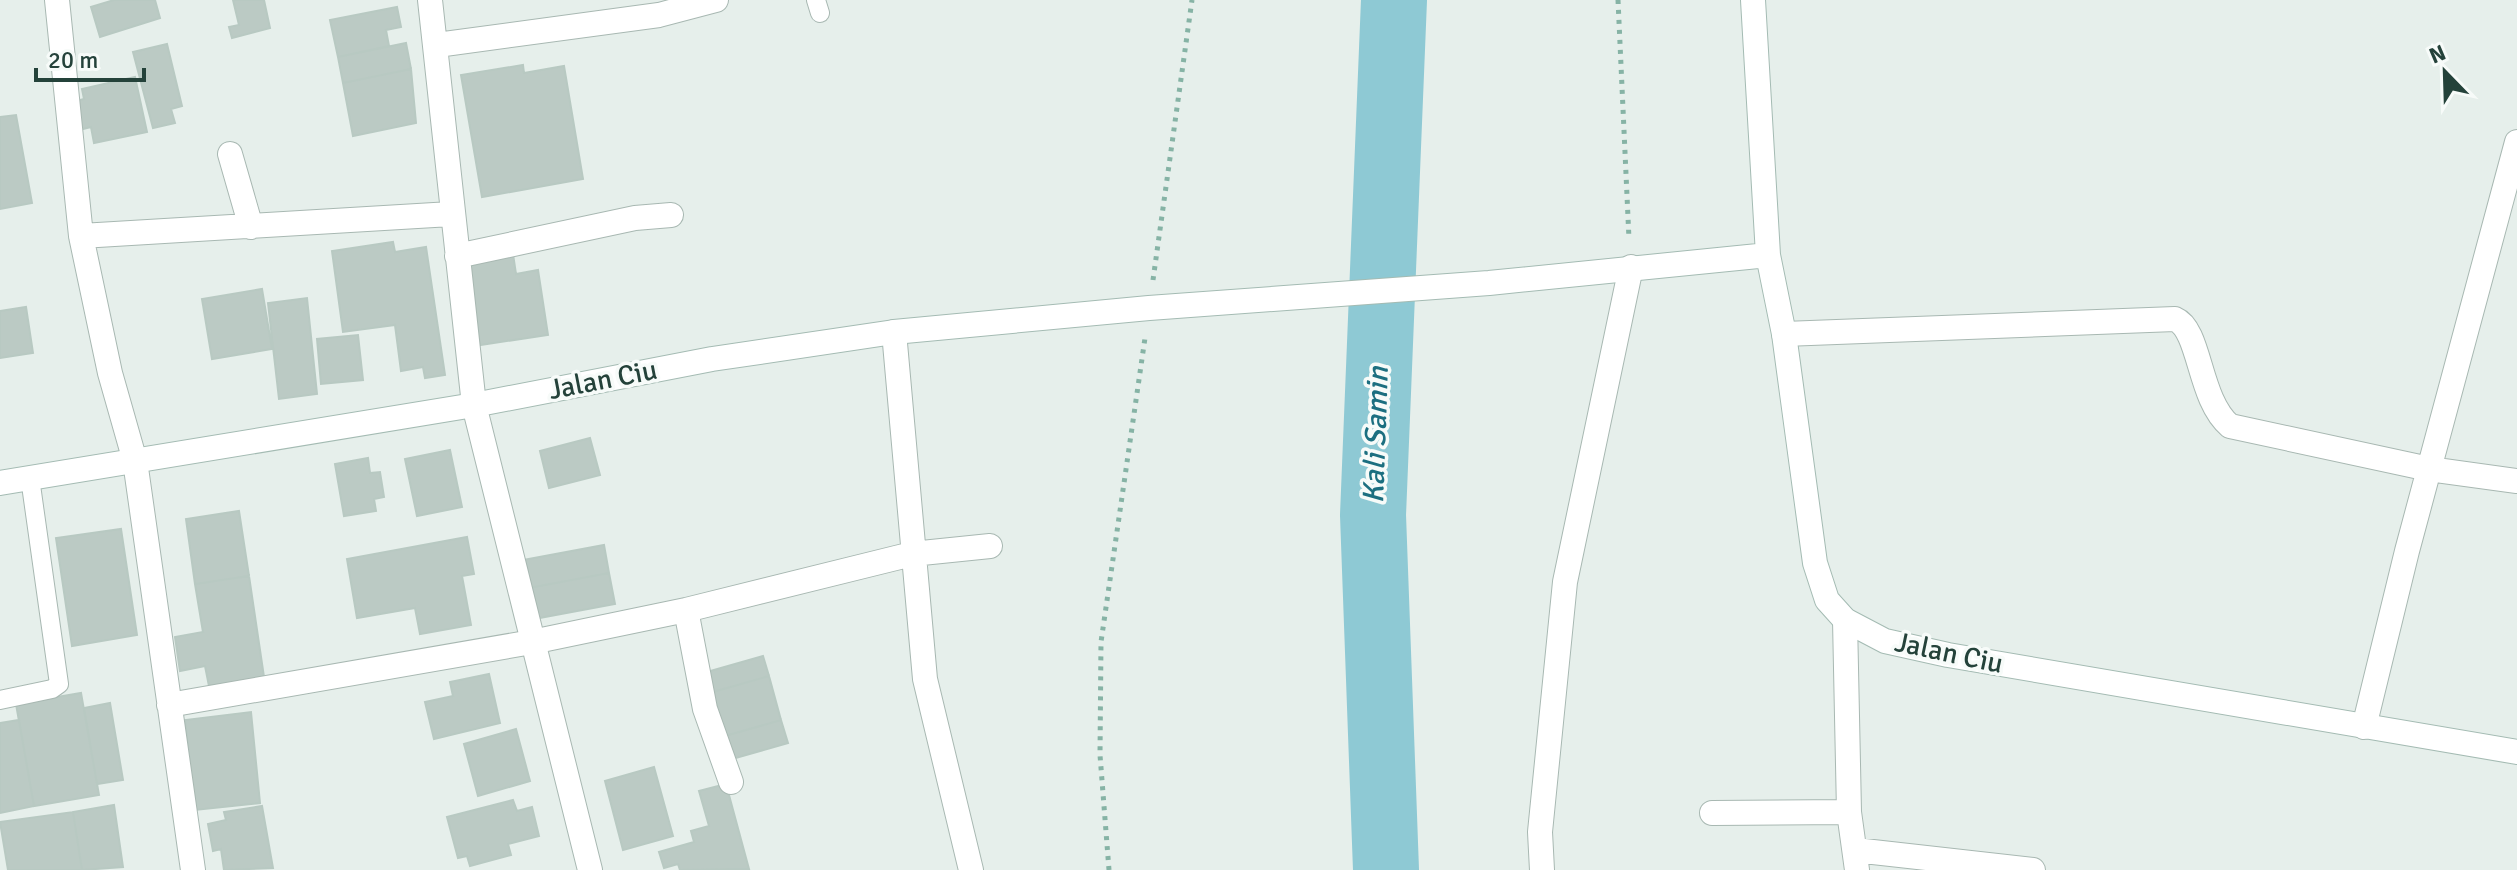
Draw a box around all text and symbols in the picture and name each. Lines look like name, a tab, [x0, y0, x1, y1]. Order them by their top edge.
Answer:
scale bar	[36, 32, 144, 82]
north arrow	[2405, 32, 2485, 112]
text: N	[2425, 39, 2450, 69]
text: 20 m	[48, 45, 98, 75]
street label: Jalan Ciu	[546, 353, 660, 407]
water label: Kali Samin	[1355, 364, 1397, 504]
street label: Jalan Ciu	[1892, 625, 2006, 681]

